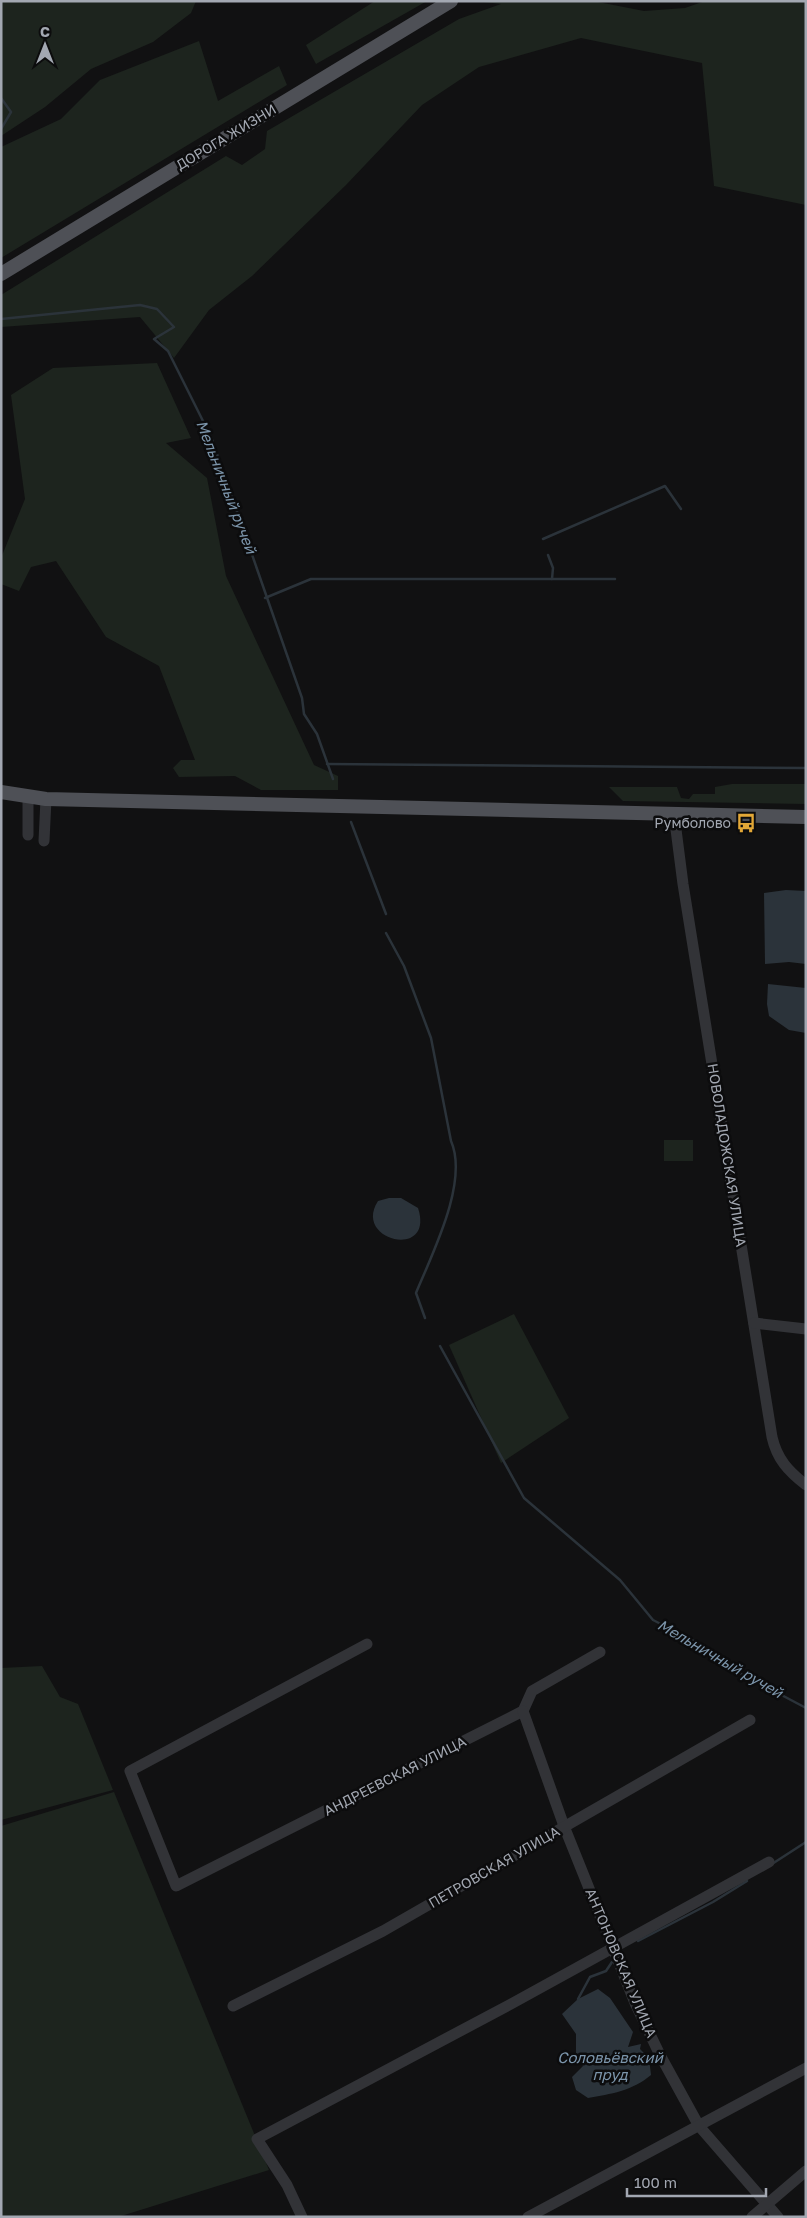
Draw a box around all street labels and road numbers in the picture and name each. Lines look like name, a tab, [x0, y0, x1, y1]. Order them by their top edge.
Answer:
street label: ДОРОГА ЖИЗНИ	[173, 100, 279, 173]
street label: НОВОЛАДОЖСКАЯ УЛИЦА	[705, 1062, 750, 1248]
street label: АНДРЕЕВСКАЯ УЛИЦА	[321, 1732, 469, 1819]
street label: ПЕТРОВСКАЯ УЛИЦА	[425, 1822, 563, 1911]
street label: АНТОНОВСКАЯ УЛИЦА	[582, 1885, 661, 2041]

